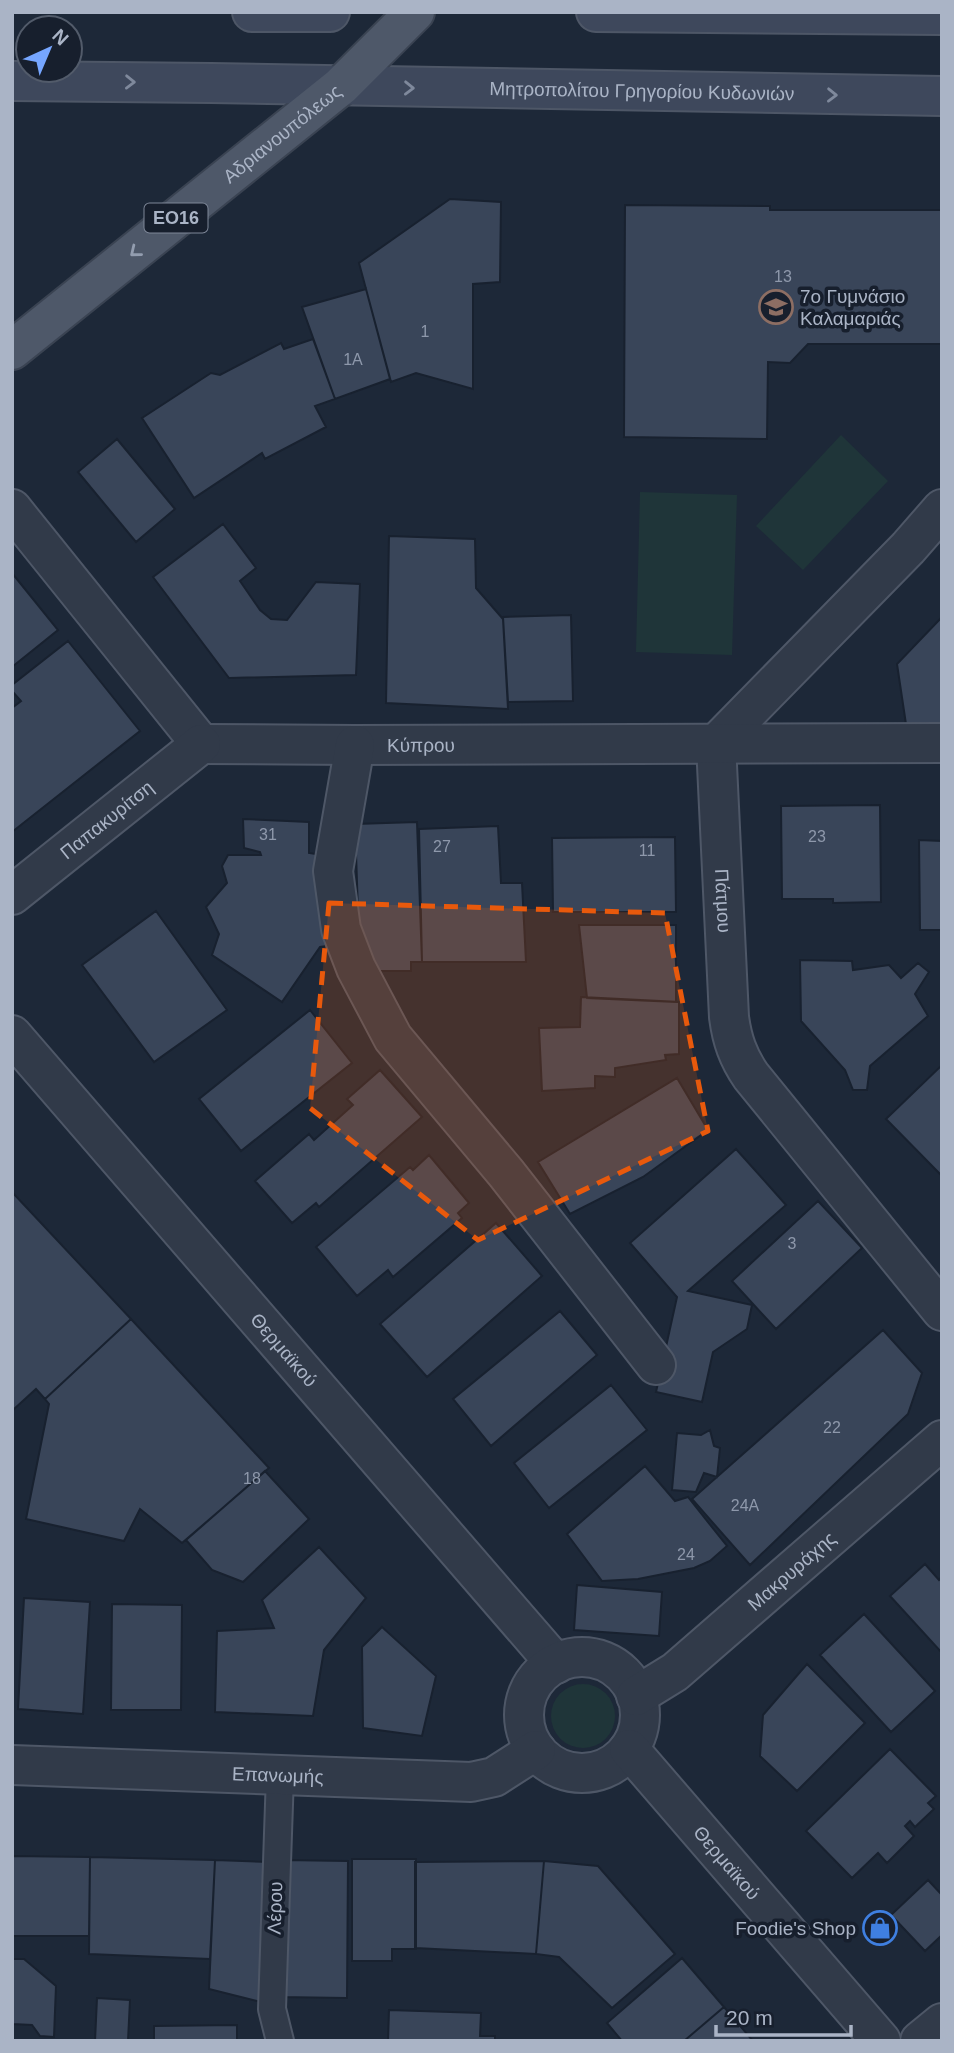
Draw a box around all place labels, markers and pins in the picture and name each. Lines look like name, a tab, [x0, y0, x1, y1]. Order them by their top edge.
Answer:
place label: 7ο Γυμνάσιο Καλαμαριάς	[800, 286, 905, 329]
school or university icon: 7ο Γυμνάσιο Καλαμαριάς	[757, 288, 795, 326]
shop icon: Foodie's Shop	[861, 1909, 899, 1947]
place label: Foodie's Shop	[735, 1918, 856, 1939]

